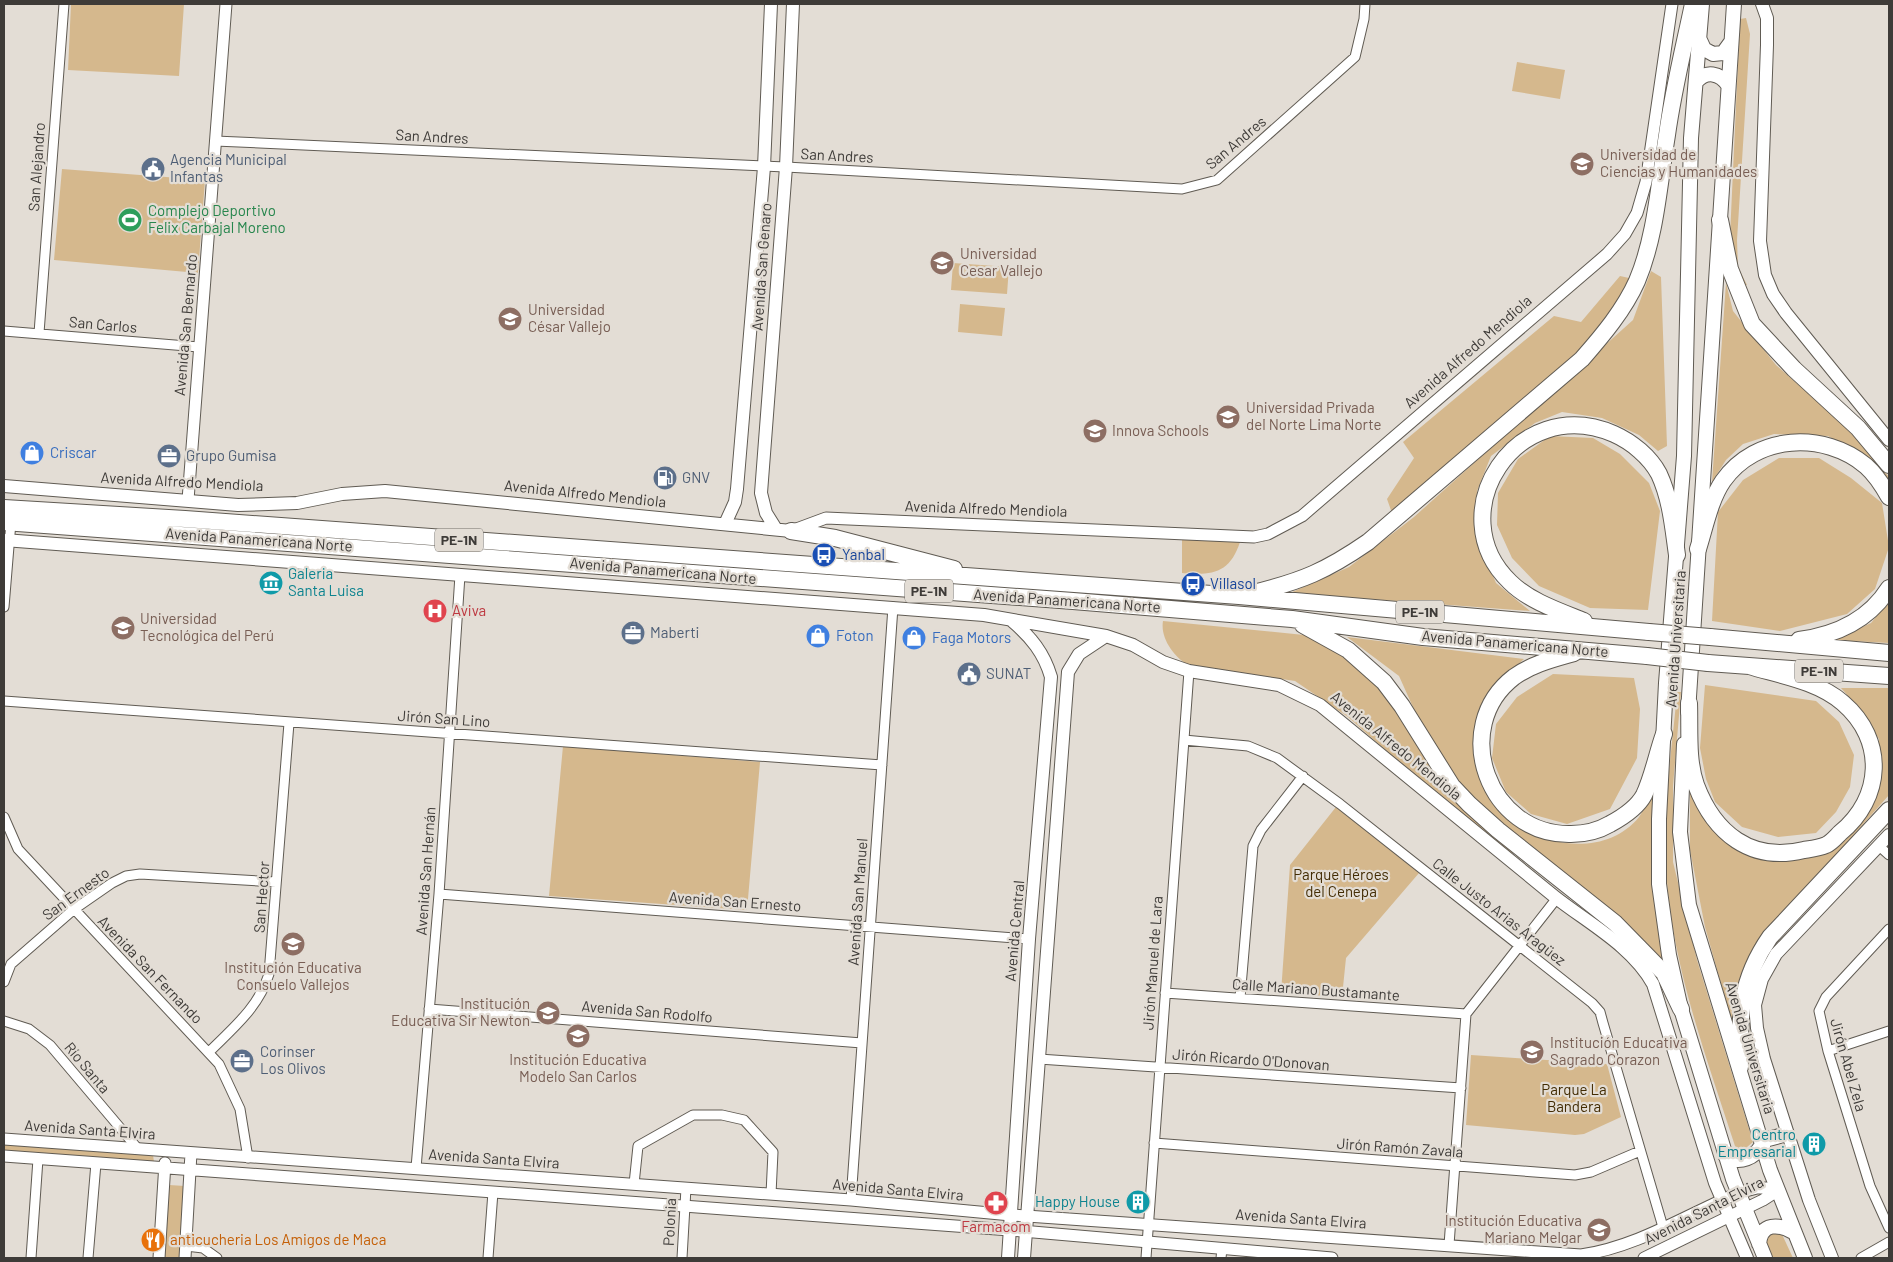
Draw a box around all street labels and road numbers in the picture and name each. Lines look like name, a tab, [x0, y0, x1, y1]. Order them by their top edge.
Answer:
street label: San Andres	[1202, 112, 1269, 173]
street label: San Alejandro	[24, 122, 48, 212]
street label: San Andres	[395, 125, 469, 147]
street label: San Andres	[800, 144, 874, 166]
street label: Avenida San Genaro	[748, 202, 774, 332]
street label: Avenida San Bernardo	[170, 253, 200, 397]
street label: Avenida Alfredo Mendiola	[1400, 291, 1535, 411]
street label: San Carlos	[68, 312, 138, 336]
street label: Avenida Alfredo Mendiola	[100, 468, 264, 494]
street label: Avenida Alfredo Mendiola	[503, 476, 667, 510]
street label: Avenida Alfredo Mendiola	[904, 496, 1068, 520]
street label: Avenida Panamericana Norte	[165, 523, 353, 555]
road number: PE-1N	[435, 528, 483, 552]
street label: Avenida Panamericana Norte	[569, 553, 757, 587]
street label: Avenida Universitaria	[1661, 570, 1689, 708]
road number: PE-1N	[905, 580, 953, 602]
street label: Avenida Panamericana Norte	[973, 584, 1161, 616]
road number: PE-1N	[1396, 600, 1444, 624]
street label: Avenida Panamericana Norte	[1421, 626, 1609, 660]
road number: PE-1N	[1795, 659, 1843, 682]
street label: Avenida Alfredo Mendiola	[1328, 687, 1466, 803]
street label: Jirón San Lino	[397, 706, 491, 730]
street label: Avenida San Hernán	[412, 806, 438, 936]
street label: Avenida San Manuel	[844, 838, 870, 966]
street label: Calle Justo Arias Aragüez	[1429, 854, 1570, 969]
street label: San Hector	[250, 860, 273, 933]
street label: San Ernesto	[38, 863, 112, 924]
street label: Avenida Central	[1001, 880, 1027, 982]
street label: Avenida San Ernesto	[668, 887, 802, 915]
street label: Jirón Manuel de Lara	[1138, 895, 1166, 1031]
street label: Avenida San Fernando	[94, 912, 207, 1027]
street label: Calle Mariano Bustamante	[1232, 974, 1401, 1004]
street label: Avenida Universitaria	[1722, 979, 1780, 1116]
street label: Avenida San Rodolfo	[581, 996, 713, 1026]
street label: Jirón Abel Zela	[1827, 1016, 1871, 1113]
street label: Río Santa	[61, 1038, 114, 1097]
street label: Jirón Ricardo O'Donovan	[1172, 1045, 1330, 1073]
street label: Avenida Santa Elvira	[24, 1115, 156, 1143]
street label: Jirón Ramón Zavala	[1336, 1134, 1464, 1160]
street label: Avenida Santa Elvira	[428, 1144, 560, 1172]
street label: Avenida Santa Elvira	[1641, 1172, 1766, 1248]
street label: Avenida Santa Elvira	[832, 1174, 964, 1204]
street label: Polonia	[659, 1198, 679, 1246]
street label: Avenida Santa Elvira	[1235, 1204, 1367, 1232]

